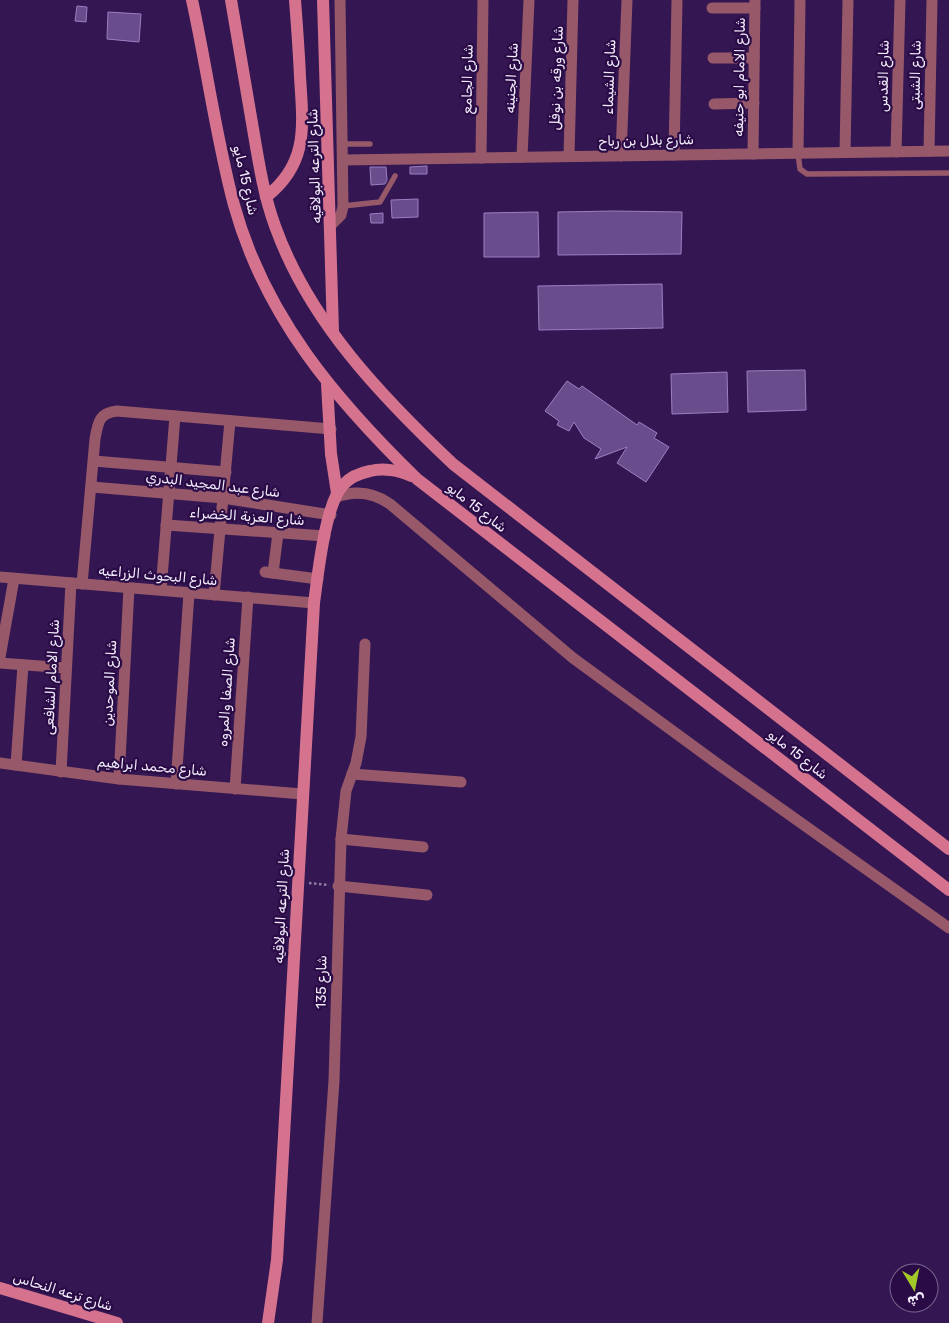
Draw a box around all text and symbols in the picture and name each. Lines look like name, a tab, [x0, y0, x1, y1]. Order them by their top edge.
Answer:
street label: شارع الامام ابو حنيفه	[730, 17, 751, 137]
street label: شارع ورقه بن نوفل	[546, 25, 569, 131]
street label: شارع الشيماء	[600, 39, 621, 115]
street label: شارع القدس	[874, 40, 895, 112]
street label: شارع الشبتى	[906, 40, 927, 110]
street label: شارع الجنينه	[501, 42, 524, 114]
street label: شارع الجامع	[458, 44, 479, 114]
street label: شارع الترعه البولاقيه	[304, 108, 327, 224]
street label: شارع بلال بن رباح	[598, 131, 694, 152]
street label: شارع 15 مايو	[227, 143, 262, 217]
street label: شارع عبد المجيد البدري	[144, 468, 281, 503]
street label: شارع 15 مايو	[442, 479, 510, 538]
street label: شارع العزبة الخضراء	[188, 504, 305, 531]
street label: شارع البحوث الزراعيه	[97, 562, 218, 591]
street label: شارع الامام الشافعى	[40, 619, 65, 736]
street label: شارع الصفا والمروه	[214, 637, 241, 747]
street label: شارع الموحدين	[99, 639, 122, 727]
street label: شارع 15 مايو	[763, 726, 831, 785]
street label: شارع محمد ابراهيم	[96, 753, 208, 782]
street label: شارع الترعه البولاقيه	[270, 848, 295, 964]
street label: شارع 135	[313, 955, 332, 1009]
north arrow	[889, 1263, 939, 1313]
street label: شارع ترعه النحاس	[10, 1268, 115, 1317]
text: ش	[906, 1290, 926, 1310]

